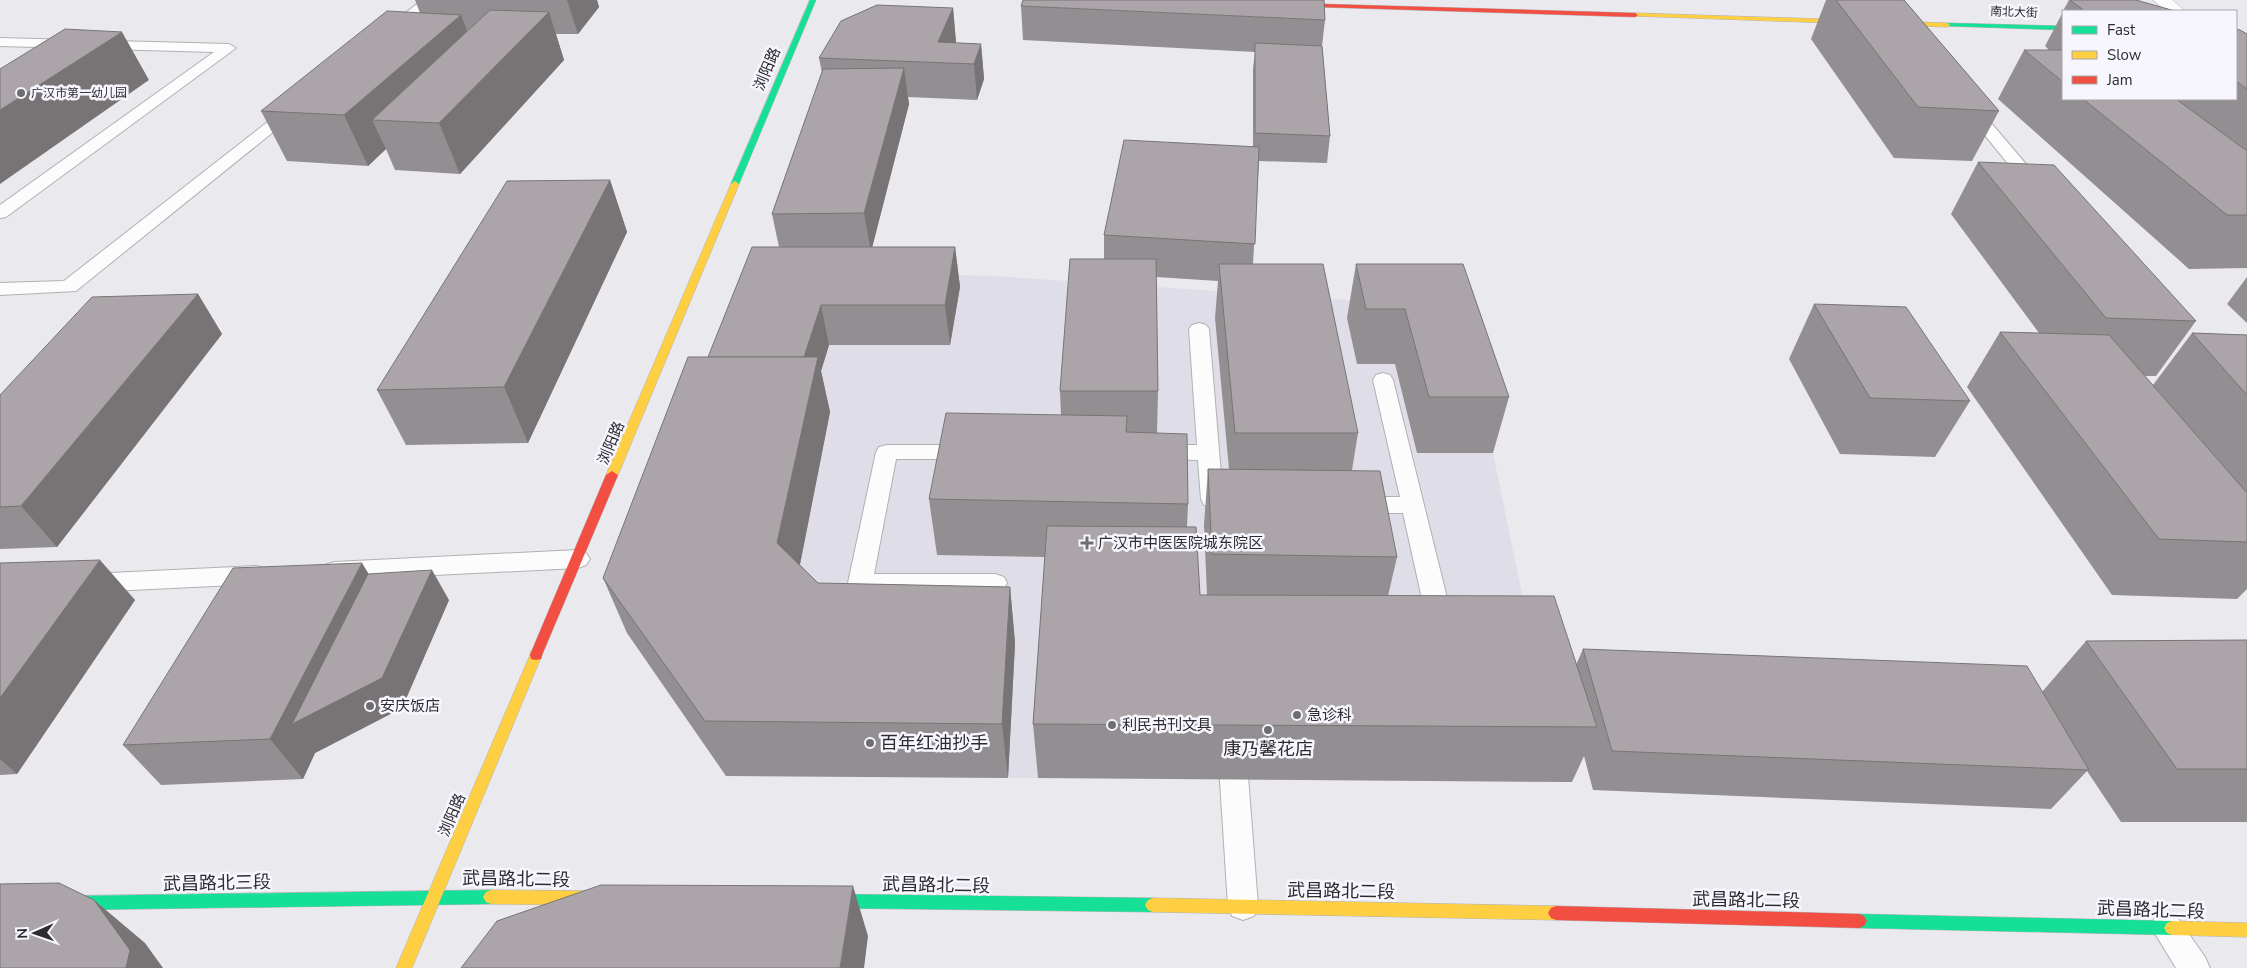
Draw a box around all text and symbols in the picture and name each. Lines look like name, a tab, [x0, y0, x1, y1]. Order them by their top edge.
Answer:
street label: 南北大街	[1990, 3, 2038, 21]
legend	[2062, 10, 2237, 100]
text: Fast	[2107, 20, 2136, 40]
street label: 浏阳路	[749, 44, 785, 94]
text: Slow	[2107, 45, 2142, 65]
text: Jam	[2106, 70, 2133, 90]
place label: 广汉市第一幼儿园	[31, 85, 127, 101]
marker: 广汉市第一幼儿园	[15, 87, 27, 99]
street label: 浏阳路	[593, 418, 629, 468]
place label: 广汉市中医医院城东院区	[1098, 533, 1263, 553]
marker: 广汉市中医医院城东院区	[1080, 536, 1094, 550]
place label: 安庆饭店	[380, 696, 440, 716]
marker: 安庆饭店	[364, 700, 376, 712]
place label: 急诊科	[1307, 705, 1352, 725]
marker: 急诊科	[1291, 709, 1303, 721]
place label: 利民书刊文具	[1122, 715, 1212, 735]
marker: 利民书刊文具	[1106, 719, 1118, 731]
marker: 康乃馨花店	[1262, 724, 1274, 736]
place label: 百年红油抄手	[880, 731, 988, 755]
marker: 百年红油抄手	[864, 737, 876, 749]
place label: 康乃馨花店	[1223, 737, 1313, 761]
street label: 浏阳路	[434, 790, 470, 840]
street label: 武昌路北二段	[462, 866, 570, 892]
street label: 武昌路北三段	[163, 870, 271, 896]
street label: 武昌路北二段	[882, 872, 990, 898]
street label: 武昌路北二段	[1287, 878, 1395, 904]
street label: 武昌路北二段	[1692, 887, 1800, 913]
street label: 武昌路北二段	[2097, 896, 2205, 924]
north arrow	[10, 908, 60, 958]
text: N	[13, 928, 32, 939]

